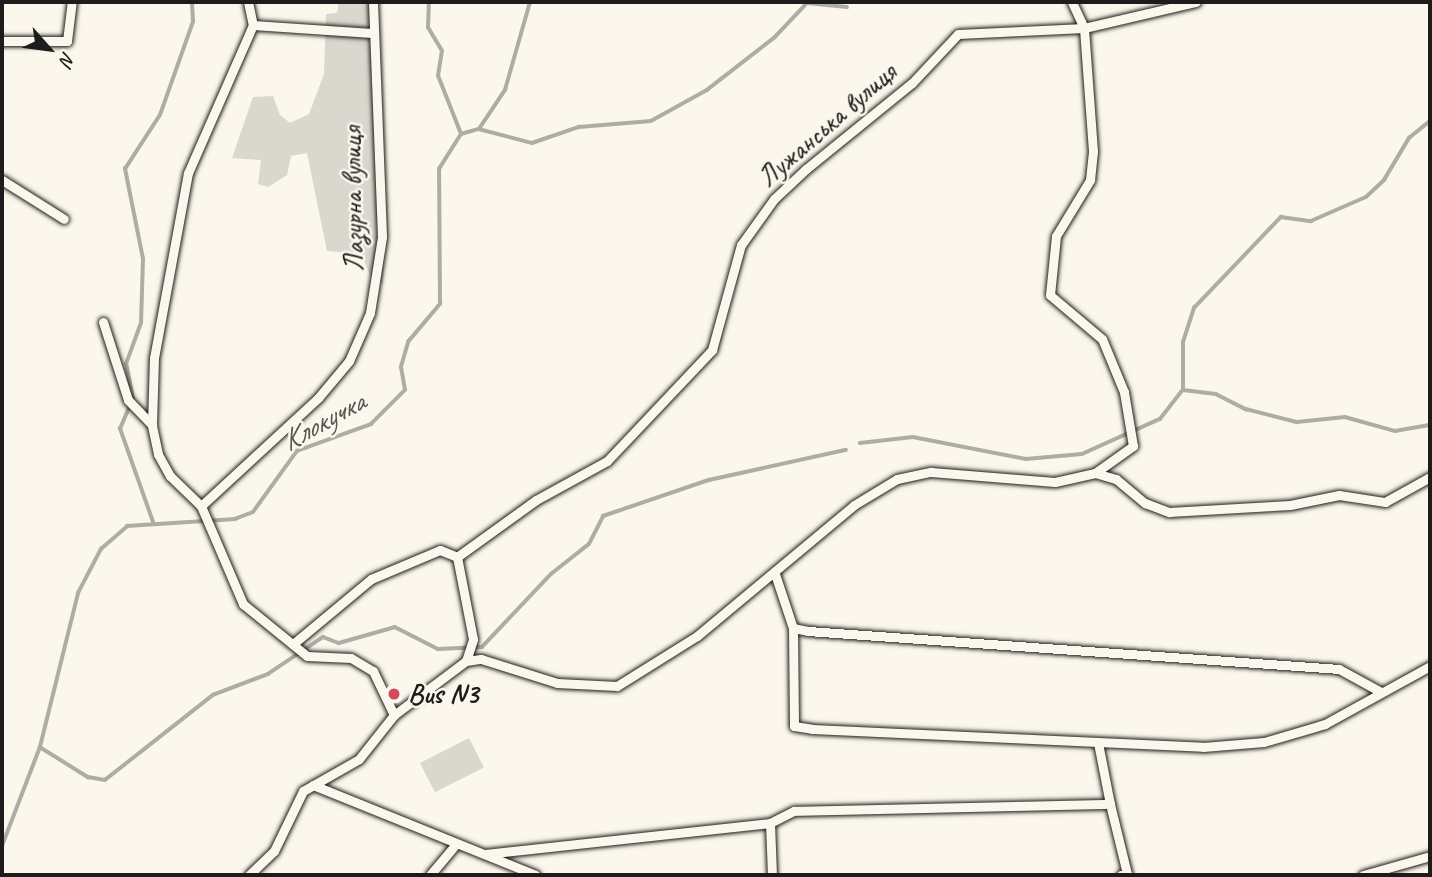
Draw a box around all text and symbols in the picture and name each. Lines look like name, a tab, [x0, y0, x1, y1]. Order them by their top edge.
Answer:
north arrow	[14, 14, 84, 84]
text: N	[54, 48, 81, 70]
street label: Лужанська вулиця	[751, 56, 903, 194]
street label: Лазурна вулиця	[335, 126, 371, 272]
water label: Клокучка	[275, 383, 371, 459]
place label: Bus N3	[408, 677, 480, 711]
marker: Bus N3	[386, 686, 402, 702]

